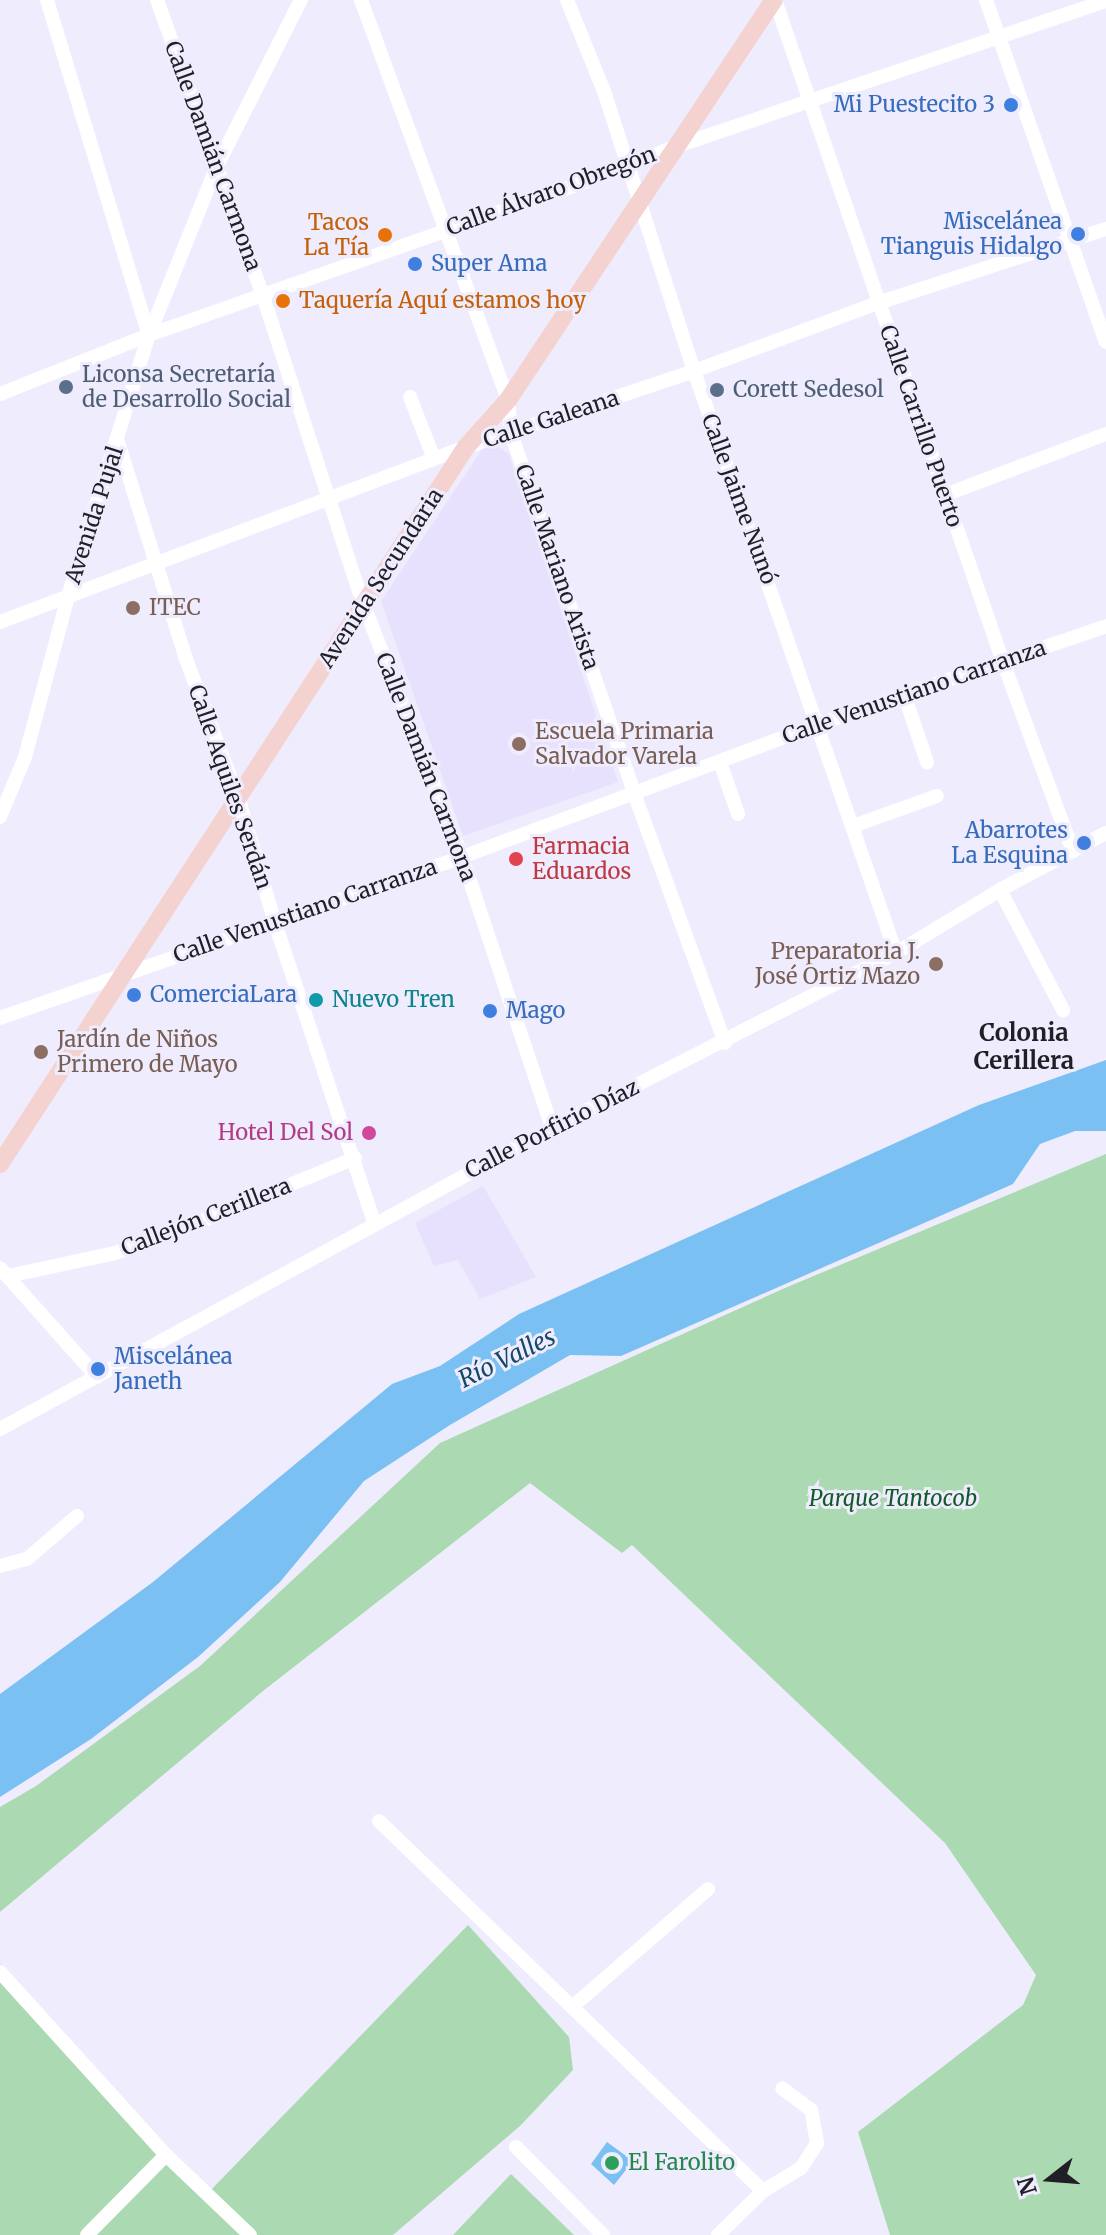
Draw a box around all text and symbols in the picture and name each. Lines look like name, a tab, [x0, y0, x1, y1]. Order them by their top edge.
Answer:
street label: Calle Damián Carmona	[159, 37, 267, 275]
place label: Mi Puestecito 3	[834, 92, 995, 118]
marker: Mi Puestecito 3	[1002, 96, 1020, 114]
street label: Calle Álvaro Obregón	[443, 141, 659, 241]
place label: Miscelánea Tianguis Hidalgo	[881, 208, 1062, 260]
place label: Tacos La Tía	[303, 209, 369, 260]
marker: Miscelánea Tianguis Hidalgo	[1069, 225, 1087, 243]
marker: Tacos La Tía	[376, 226, 394, 244]
place label: Super Ama	[431, 251, 547, 277]
marker: Super Ama	[406, 255, 424, 273]
place label: Taquería Aquí estamos hoy	[299, 288, 586, 314]
marker: Taquería Aquí estamos hoy	[274, 292, 292, 310]
street label: Calle Carrillo Puerto	[874, 321, 968, 531]
place label: Liconsa Secretaría de Desarrollo Social	[82, 361, 291, 412]
place label: Corett Sedesol	[733, 377, 884, 403]
marker: Liconsa Secretaría de Desarrollo Social	[57, 378, 75, 396]
marker: Corett Sedesol	[708, 381, 726, 399]
street label: Calle Galeana	[480, 385, 622, 453]
street label: Calle Jaime Nunó	[696, 410, 782, 588]
street label: Avenida Pujal	[59, 443, 129, 587]
street label: Calle Mariano Arista	[509, 461, 605, 673]
street label: Avenida Secundaria	[313, 483, 449, 673]
place label: ITEC	[149, 595, 201, 621]
marker: ITEC	[124, 599, 142, 617]
street label: Calle Venustiano Carranza	[779, 634, 1049, 750]
street label: Calle Damián Carmona	[370, 649, 482, 885]
street label: Calle Aquiles Serdán	[183, 681, 277, 893]
place label: Escuela Primaria Salvador Varela	[535, 718, 714, 770]
marker: Escuela Primaria Salvador Varela	[510, 735, 528, 753]
place label: Abarrotes La Esquina	[951, 817, 1068, 868]
place label: Farmacia Eduardos	[532, 833, 631, 884]
marker: Abarrotes La Esquina	[1075, 834, 1093, 852]
marker: Farmacia Eduardos	[507, 850, 525, 868]
street label: Calle Venustiano Carranza	[170, 853, 440, 969]
place label: Preparatoria J. José Ortiz Mazo	[755, 938, 920, 990]
marker: Preparatoria J. José Ortiz Mazo	[927, 955, 945, 973]
place label: ComerciaLara	[150, 982, 297, 1008]
marker: ComerciaLara	[125, 986, 143, 1004]
place label: Nuevo Tren	[332, 987, 455, 1013]
marker: Nuevo Tren	[307, 991, 325, 1009]
place label: Mago	[506, 998, 565, 1024]
marker: Mago	[481, 1002, 499, 1020]
district label: Colonia Cerillera	[974, 1019, 1074, 1075]
place label: Jardín de Niños Primero de Mayo	[57, 1026, 238, 1078]
marker: Jardín de Niños Primero de Mayo	[32, 1043, 50, 1061]
street label: Calle Porfirio Díaz	[461, 1074, 643, 1184]
place label: Hotel Del Sol	[218, 1120, 353, 1146]
marker: Hotel Del Sol	[360, 1124, 378, 1142]
street label: Callejón Cerillera	[117, 1172, 295, 1262]
water label: Río Valles	[454, 1322, 560, 1394]
place label: Miscelánea Janeth	[114, 1343, 232, 1394]
marker: Miscelánea Janeth	[89, 1360, 107, 1378]
park label: Parque Tantocob	[809, 1486, 977, 1512]
north arrow	[1010, 2139, 1090, 2219]
place label: El Farolito	[628, 2150, 735, 2176]
marker: El Farolito	[603, 2154, 621, 2172]
text: N	[1011, 2174, 1043, 2198]

